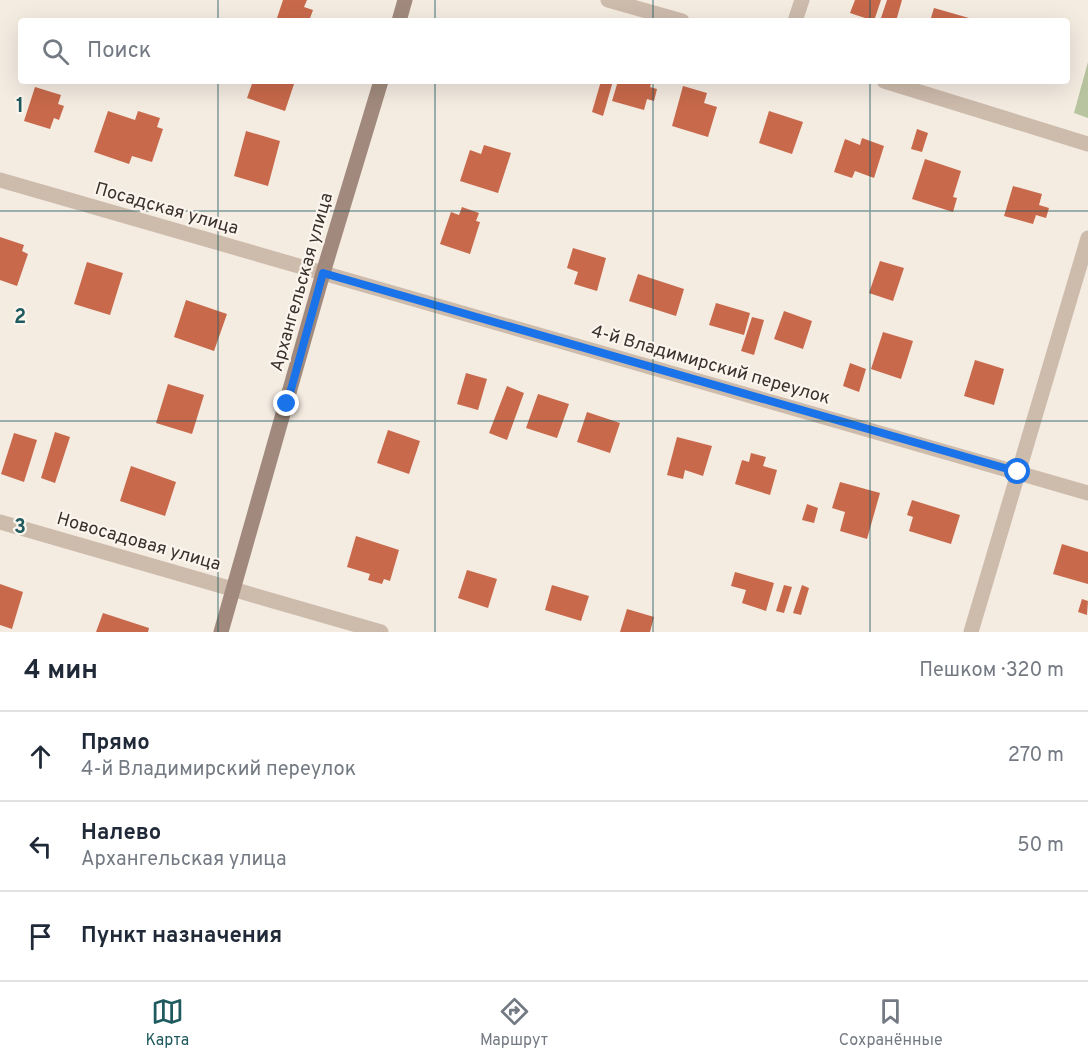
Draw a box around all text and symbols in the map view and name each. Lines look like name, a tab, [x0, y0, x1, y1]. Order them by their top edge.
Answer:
search box	[18, 18, 1070, 84]
icon: search	[39, 35, 72, 68]
text: Поиск	[87, 38, 151, 65]
text: 1	[16, 94, 24, 120]
street label: Посадская улица	[92, 178, 241, 241]
street label: Архангельская улица	[266, 190, 339, 374]
text: 2	[14, 305, 26, 331]
street label: 4-й Владимирский переулок	[588, 320, 833, 411]
route end	[273, 390, 299, 416]
route start	[1004, 458, 1030, 484]
street label: Новосадовая улица	[54, 508, 223, 577]
text: 3	[14, 515, 26, 541]
text: 4 мин	[24, 655, 98, 688]
text: Пешком · 320 m	[919, 658, 1064, 684]
text: Прямо	[81, 730, 150, 757]
icon: ahead	[24, 740, 57, 773]
text: 270 m	[1008, 743, 1064, 769]
text: 4-й Владимирский переулок	[81, 757, 356, 783]
text: Налево	[81, 820, 161, 847]
icon: left	[24, 830, 57, 863]
text: 50 m	[1017, 833, 1064, 859]
text: Архангельская улица	[81, 847, 286, 873]
icon: arrive	[24, 920, 57, 953]
text: Пункт назначения	[81, 923, 282, 950]
tab: Карта	[145, 995, 189, 1051]
tab: Маршрут	[480, 995, 548, 1051]
tab: Сохранённые	[839, 995, 943, 1051]

